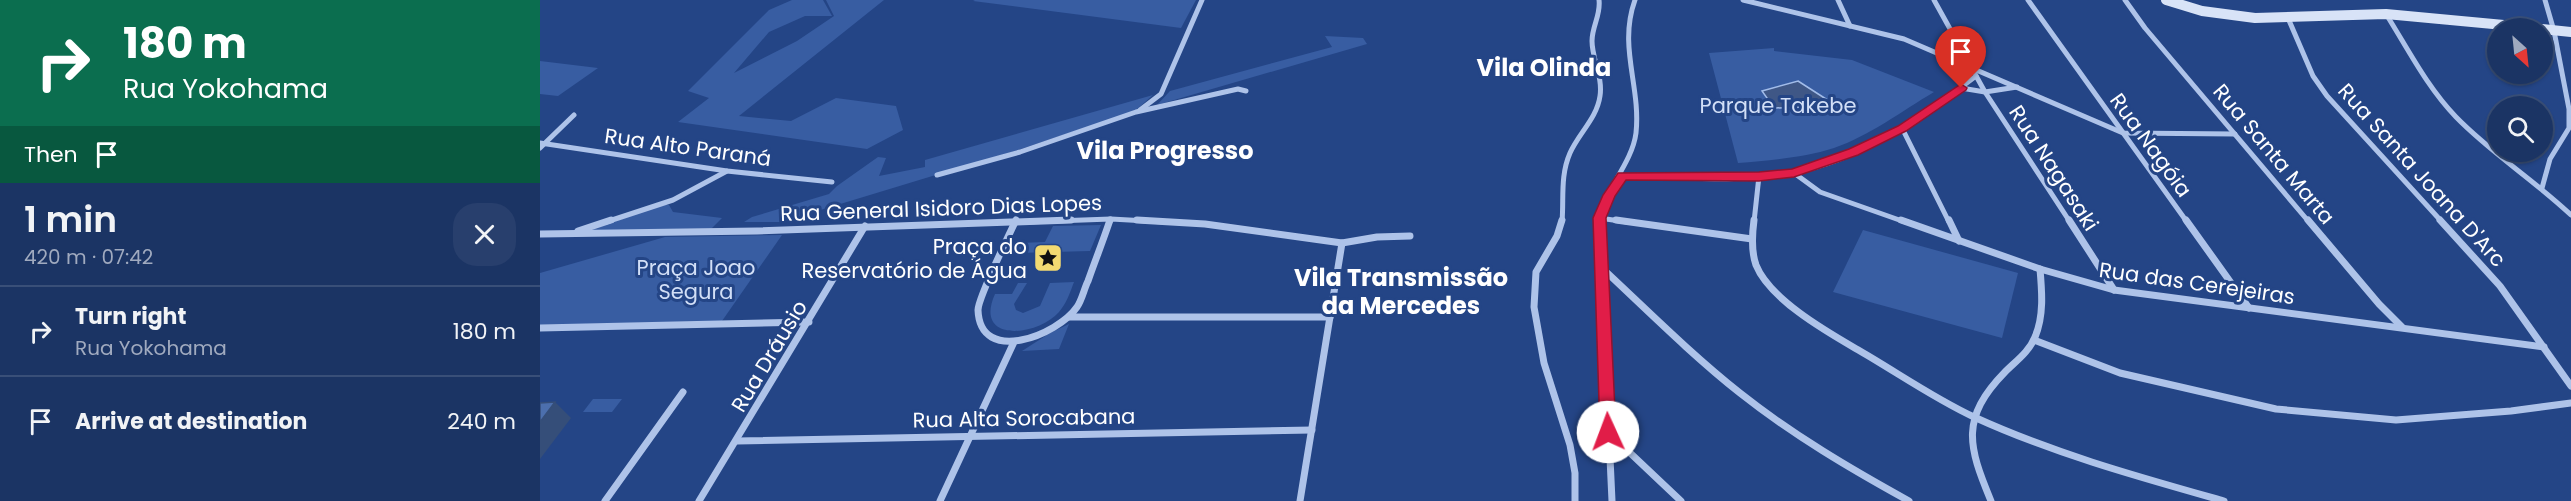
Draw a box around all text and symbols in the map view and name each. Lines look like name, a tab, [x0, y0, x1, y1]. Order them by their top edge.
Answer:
text: 180 m	[123, 14, 247, 73]
north arrow	[2487, 18, 2553, 84]
map controls	[2487, 18, 2553, 162]
icon: right	[24, 24, 102, 102]
pin	[1935, 26, 1986, 88]
icon: arrive	[1944, 35, 1977, 68]
district label: Vila Olinda	[1477, 51, 1611, 84]
text: Rua Yokohama	[123, 70, 328, 107]
street label: Rua Santa Joana D'Arc	[2331, 77, 2513, 273]
street label: Rua Santa Marta	[2207, 78, 2341, 230]
street label: Rua Nagóia	[2103, 87, 2199, 203]
park label: Parque Takebe	[1699, 91, 1857, 120]
button: search	[2487, 96, 2553, 162]
street label: Rua Nagasaki	[2002, 100, 2106, 236]
street label: Rua Alto Paraná	[603, 121, 773, 173]
district label: Vila Progresso	[1076, 134, 1254, 167]
icon: arrive	[90, 138, 123, 171]
text: Then	[24, 139, 78, 170]
street label: Rua General Isidoro Dias Lopes	[780, 188, 1102, 228]
text: 1 min	[24, 194, 117, 245]
button: close	[453, 203, 516, 266]
place label: Praça do Reservatório de Água	[801, 232, 1027, 285]
place icon: Praça do Reservatório de Água	[1032, 242, 1064, 274]
text: 420 m · 07:42	[24, 243, 153, 271]
park label: Praça Joao Segura	[637, 253, 755, 306]
street label: Rua das Cerejeiras	[2097, 255, 2297, 311]
district label: Vila Transmissão da Mercedes	[1294, 261, 1508, 322]
street label: Rua Dráusio	[724, 295, 814, 417]
text: Turn right	[75, 301, 186, 332]
icon: right	[24, 315, 57, 348]
text: 180 m	[453, 316, 516, 347]
text: Rua Yokohama	[75, 334, 227, 362]
position arrow	[1576, 400, 1640, 464]
street label: Rua Alta Sorocabana	[912, 402, 1136, 434]
icon: arrive	[24, 405, 57, 438]
text: Arrive at destination	[75, 406, 307, 437]
text: 240 m	[447, 406, 516, 437]

